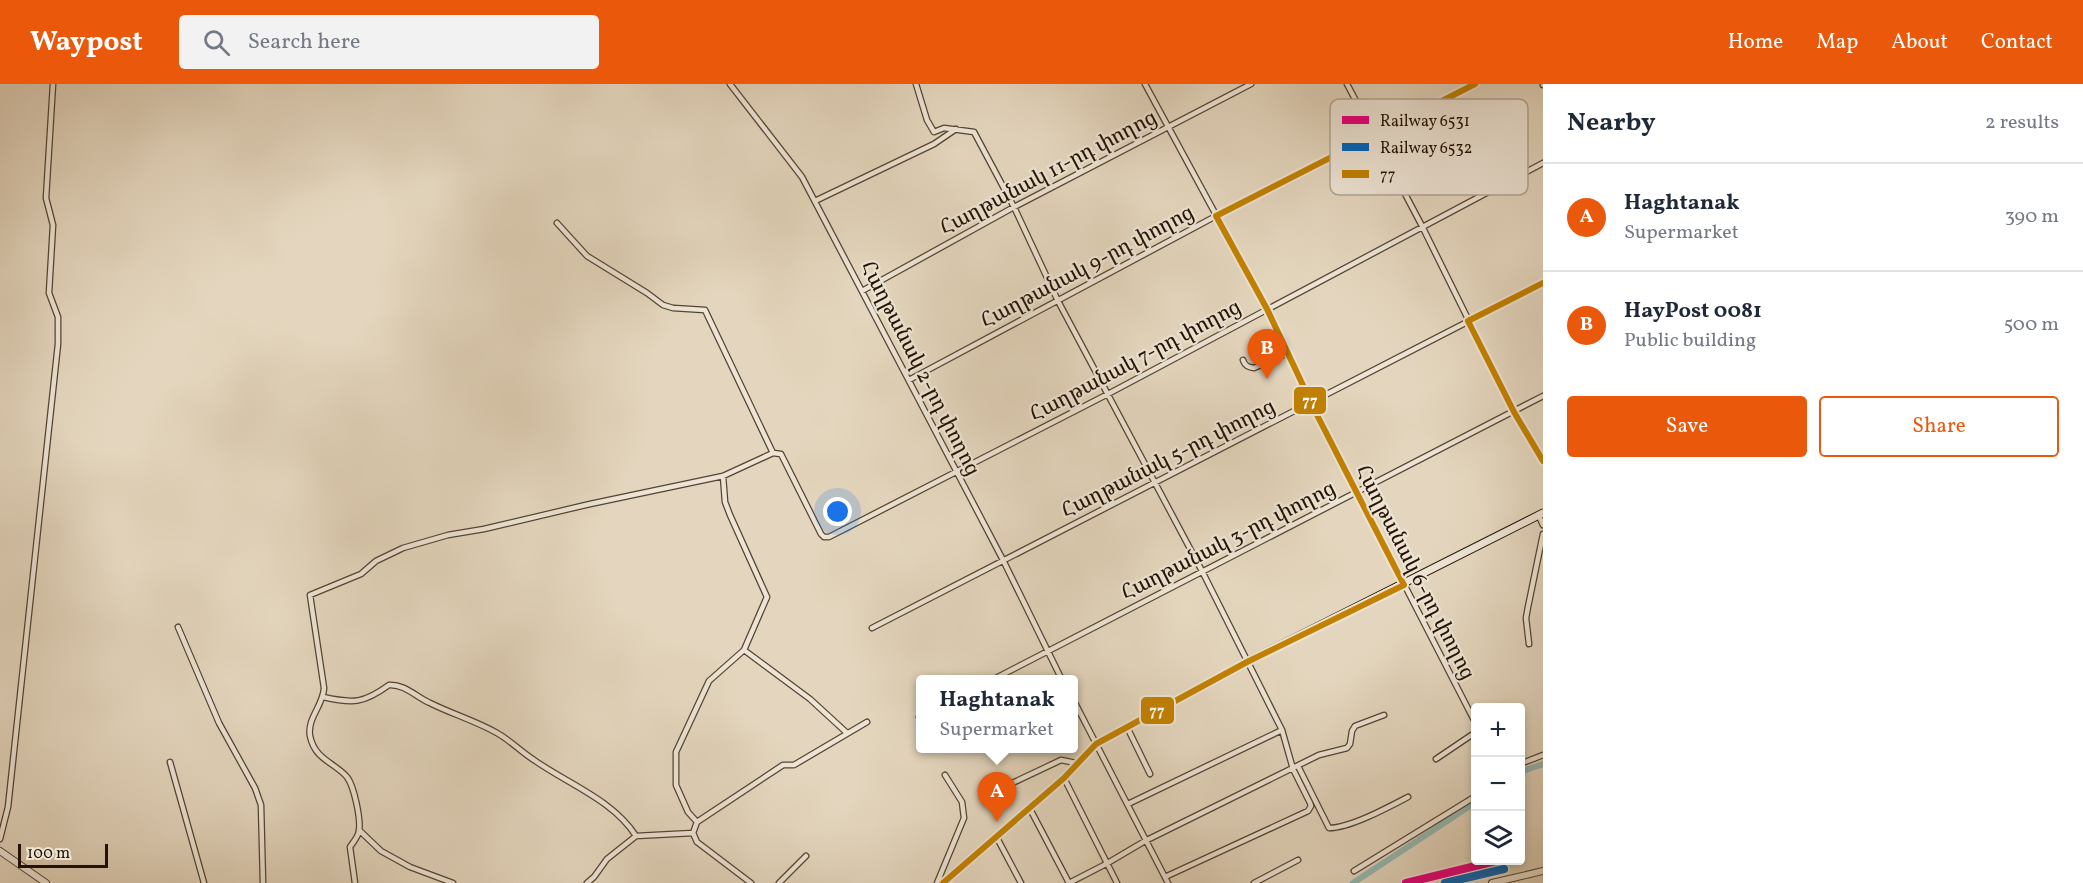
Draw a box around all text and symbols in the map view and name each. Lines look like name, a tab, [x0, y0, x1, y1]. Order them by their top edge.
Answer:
search box	[179, 15, 599, 69]
text: Waypost	[30, 23, 143, 62]
icon: search	[200, 26, 233, 59]
text: Search here	[248, 27, 360, 58]
text: Home	[1728, 28, 1783, 57]
text: Map	[1816, 28, 1858, 57]
text: About	[1891, 28, 1948, 57]
text: Contact	[1981, 28, 2053, 57]
legend	[1330, 99, 1528, 195]
street label: Հաղթանակ 11-րդ փողոց	[935, 104, 1162, 243]
text: Nearby	[1567, 105, 1656, 141]
text: 2 results	[1985, 109, 2059, 137]
text: Railway 6531	[1380, 111, 1470, 133]
text: Railway 6532	[1380, 138, 1472, 160]
text: 77	[1380, 165, 1396, 187]
text: Haghtanak	[1624, 188, 1740, 219]
street label: Հաղթանակ 9-րդ փողոց	[976, 199, 1200, 336]
text: A	[1579, 203, 1594, 231]
text: 390 m	[2005, 203, 2059, 231]
text: Supermarket	[1624, 219, 1739, 247]
street label: Հաղթանակ 2-րդ փողոց	[853, 256, 987, 481]
street label: Հաղթանակ 7-րդ փողոց	[1025, 293, 1247, 429]
text: HayPost 0081	[1624, 296, 1762, 327]
text: B	[1580, 311, 1593, 339]
text: 500 m	[2004, 311, 2059, 339]
text: Public building	[1624, 327, 1756, 355]
pin: B	[1248, 330, 1286, 379]
line badge: 77	[1293, 386, 1327, 415]
text: 77	[1302, 391, 1318, 413]
street label: Հաղթանակ 5-րդ փողոց	[1057, 393, 1281, 526]
button: Save	[1567, 396, 1807, 457]
button: Share	[1819, 396, 2059, 457]
street label: Հաղթանակ 6-րդ փողոց	[1348, 460, 1482, 685]
street label: Հաղթանակ 3-րդ փողոց	[1116, 475, 1341, 608]
your location	[823, 497, 852, 526]
popup	[916, 675, 1078, 753]
text: Haghtanak	[939, 685, 1055, 716]
line badge: 77	[1140, 696, 1175, 725]
text: 77	[1149, 701, 1165, 723]
map controls	[1471, 703, 1525, 865]
button: +	[1471, 703, 1525, 757]
text: Supermarket	[939, 716, 1054, 744]
button: −	[1471, 757, 1525, 811]
pin: A	[978, 772, 1016, 822]
button: layers	[1471, 811, 1525, 865]
scale bar	[18, 841, 108, 868]
text: 100 m	[27, 843, 70, 865]

